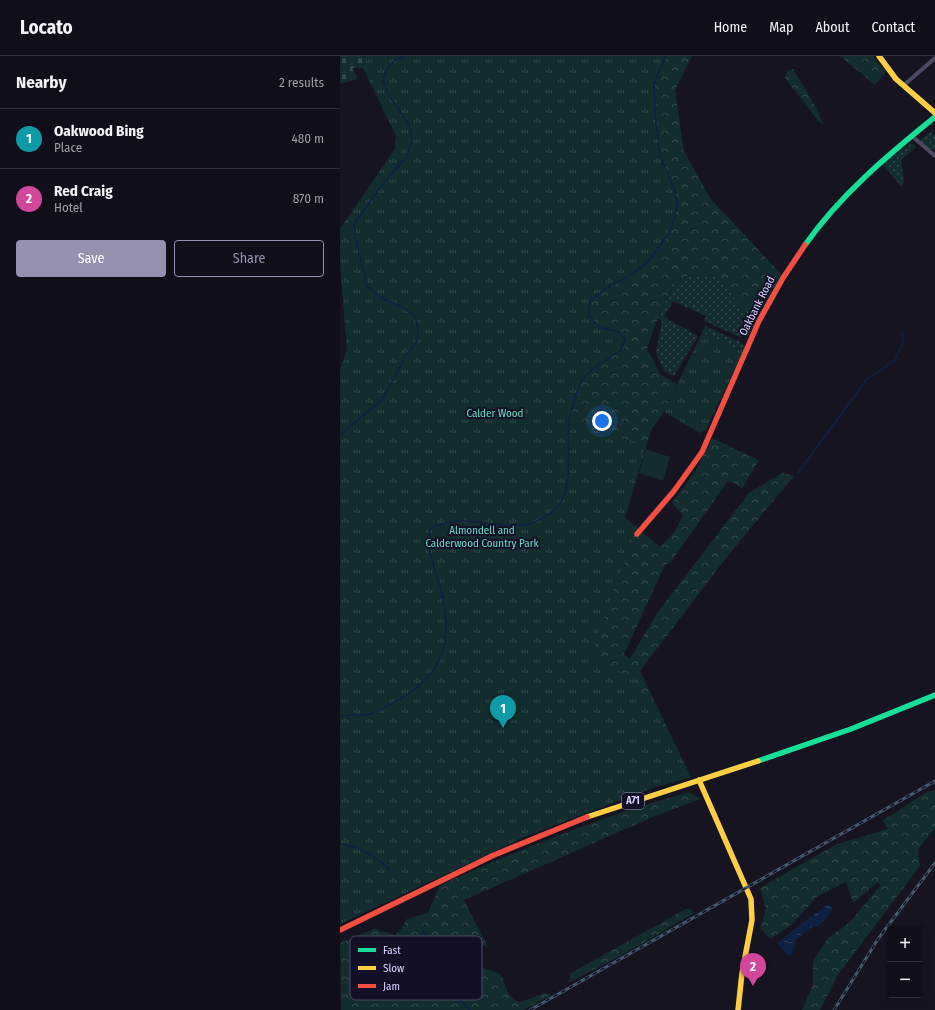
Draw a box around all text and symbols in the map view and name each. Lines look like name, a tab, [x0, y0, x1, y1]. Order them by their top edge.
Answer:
text: Locato	[20, 16, 73, 39]
text: Home	[714, 19, 747, 36]
text: Map	[769, 19, 793, 36]
text: About	[815, 19, 850, 36]
text: Contact	[872, 19, 915, 36]
text: Nearby	[16, 72, 67, 93]
text: 2 results	[279, 75, 324, 90]
text: Oakwood Bing	[54, 122, 144, 140]
text: 1	[26, 131, 32, 146]
text: 480 m	[291, 131, 324, 146]
text: Place	[54, 140, 82, 155]
text: Red Craig	[54, 182, 113, 200]
text: 2	[26, 191, 32, 206]
text: 870 m	[293, 191, 324, 206]
text: Hotel	[54, 200, 83, 215]
button: Save	[16, 240, 166, 277]
button: Share	[174, 240, 324, 277]
street label: Oakbank Road	[737, 274, 777, 338]
park label: Calder Wood	[467, 407, 523, 420]
your location	[592, 411, 612, 431]
park label: Almondell and Calderwood Country Park	[425, 524, 539, 550]
pin: 1	[490, 695, 516, 728]
road number: A71	[622, 793, 644, 809]
map controls	[887, 926, 923, 998]
button: +	[887, 926, 923, 962]
legend	[350, 936, 482, 1000]
text: Fast	[383, 944, 401, 957]
pin: 2	[740, 953, 766, 986]
text: Slow	[383, 962, 404, 975]
button: −	[887, 962, 923, 998]
text: Jam	[383, 980, 400, 993]

